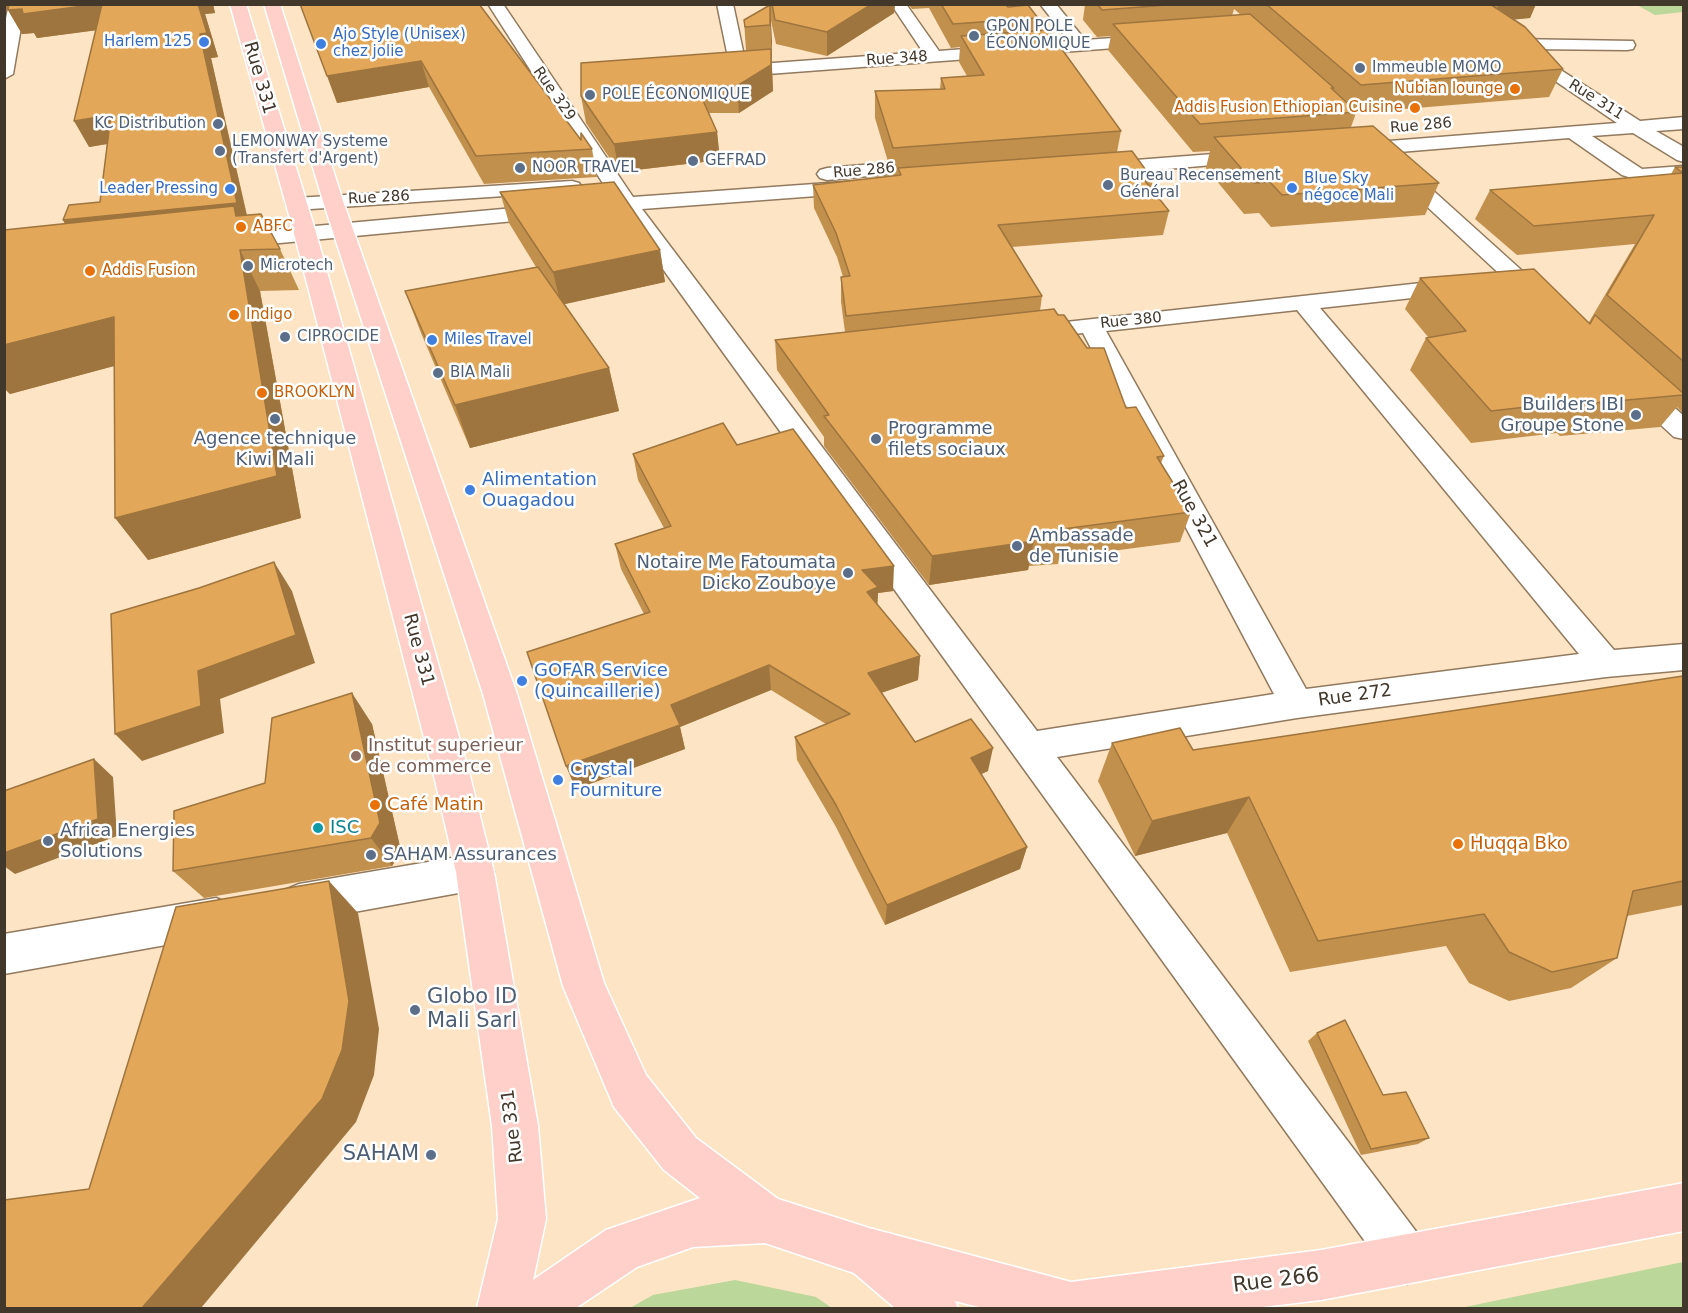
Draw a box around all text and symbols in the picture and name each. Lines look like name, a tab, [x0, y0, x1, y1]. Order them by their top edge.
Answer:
place label: GPON POLE ÉCONOMIQUE	[986, 18, 1090, 53]
place label: Ajo Style (Unisex) chez jolie	[333, 26, 466, 61]
marker: GPON POLE ÉCONOMIQUE	[967, 29, 981, 43]
place label: Harlem 125	[104, 33, 192, 51]
marker: Harlem 125	[197, 35, 211, 49]
marker: Ajo Style (Unisex) chez jolie	[314, 37, 328, 51]
street label: Rue 331	[238, 39, 280, 117]
street label: Rue 348	[866, 48, 928, 70]
place label: Immeuble MOMO	[1372, 59, 1502, 77]
marker: Immeuble MOMO	[1353, 61, 1367, 75]
street label: Rue 329	[529, 63, 579, 125]
street label: Rue 311	[1565, 76, 1627, 124]
place label: Nubian lounge	[1394, 80, 1503, 98]
marker: Nubian lounge	[1508, 82, 1522, 96]
place label: POLE ÉCONOMIQUE	[602, 86, 750, 104]
marker: POLE ÉCONOMIQUE	[583, 88, 597, 102]
place label: Addis Fusion Ethiopian Cuisine	[1174, 99, 1403, 117]
marker: Addis Fusion Ethiopian Cuisine	[1408, 101, 1422, 115]
street label: Rue 286	[1389, 114, 1453, 138]
place label: KC Distribution	[94, 115, 206, 133]
marker: KC Distribution	[211, 117, 225, 131]
place label: LEMONWAY Systeme (Transfert d'Argent)	[232, 133, 388, 168]
marker: LEMONWAY Systeme (Transfert d'Argent)	[213, 144, 227, 158]
place label: GEFRAD	[705, 152, 766, 170]
marker: GEFRAD	[686, 154, 700, 168]
place label: NOOR TRAVEL	[532, 159, 638, 177]
street label: Rue 286	[832, 159, 896, 183]
marker: NOOR TRAVEL	[513, 161, 527, 175]
place label: Bureau Recensement Général	[1120, 167, 1281, 202]
place label: Blue Sky négoce Mali	[1304, 170, 1394, 205]
marker: Bureau Recensement Général	[1101, 178, 1115, 192]
place label: Leader Pressing	[99, 180, 218, 198]
marker: Blue Sky négoce Mali	[1285, 181, 1299, 195]
marker: Leader Pressing	[223, 182, 237, 196]
street label: Rue 286	[348, 187, 410, 209]
place label: ABFC	[253, 218, 293, 236]
marker: ABFC	[234, 220, 248, 234]
place label: Microtech	[260, 257, 333, 275]
marker: Microtech	[241, 259, 255, 273]
place label: Addis Fusion	[102, 262, 196, 280]
marker: Addis Fusion	[83, 264, 97, 278]
place label: Indigo	[246, 306, 292, 324]
marker: Indigo	[227, 308, 241, 322]
street label: Rue 380	[1099, 309, 1163, 333]
place label: CIPROCIDE	[297, 328, 379, 346]
marker: CIPROCIDE	[278, 330, 292, 344]
place label: Miles Travel	[444, 331, 532, 349]
marker: Miles Travel	[425, 333, 439, 347]
place label: BIA Mali	[450, 364, 510, 382]
marker: BIA Mali	[431, 366, 445, 380]
place label: BROOKLYN	[274, 384, 355, 402]
marker: BROOKLYN	[255, 386, 269, 400]
place label: Builders IBI Groupe Stone	[1500, 394, 1624, 436]
marker: Builders IBI Groupe Stone	[1629, 408, 1643, 422]
marker: Agence technique Kiwi Mali	[268, 412, 282, 426]
place label: Programme filets sociaux	[888, 418, 1006, 460]
place label: Agence technique Kiwi Mali	[194, 428, 356, 470]
marker: Programme filets sociaux	[869, 432, 883, 446]
place label: Alimentation Ouagadou	[482, 469, 597, 512]
street label: Rue 321	[1167, 476, 1221, 552]
marker: Alimentation Ouagadou	[463, 483, 477, 497]
place label: Ambassade de Tunisie	[1029, 525, 1134, 568]
marker: Ambassade de Tunisie	[1010, 539, 1024, 553]
place label: Notaire Me Fatoumata Dicko Zouboye	[636, 552, 836, 594]
marker: Notaire Me Fatoumata Dicko Zouboye	[841, 566, 855, 580]
street label: Rue 331	[398, 611, 438, 689]
place label: GOFAR Service (Quincaillerie)	[534, 660, 668, 702]
marker: GOFAR Service (Quincaillerie)	[515, 674, 529, 688]
street label: Rue 272	[1317, 680, 1393, 712]
place label: Institut superieur de commerce	[368, 735, 523, 777]
marker: Institut superieur de commerce	[349, 749, 363, 763]
place label: Crystal Fourniture	[570, 759, 662, 802]
marker: Crystal Fourniture	[551, 773, 565, 787]
place label: Café Matin	[387, 794, 484, 816]
marker: Café Matin	[368, 798, 382, 812]
place label: ISC	[330, 817, 359, 839]
place label: Africa Energies Solutions	[60, 820, 195, 862]
marker: ISC	[311, 821, 325, 835]
place label: Huqqa Bko	[1470, 833, 1568, 855]
marker: Africa Energies Solutions	[41, 834, 55, 848]
marker: Huqqa Bko	[1451, 837, 1465, 851]
place label: SAHAM Assurances	[383, 844, 557, 866]
marker: SAHAM Assurances	[364, 848, 378, 862]
place label: Globo ID Mali Sarl	[427, 985, 517, 1035]
marker: Globo ID Mali Sarl	[408, 1003, 422, 1017]
street label: Rue 331	[498, 1088, 528, 1164]
place label: SAHAM	[343, 1142, 419, 1168]
marker: SAHAM	[424, 1148, 438, 1162]
street label: Rue 266	[1231, 1263, 1321, 1299]

